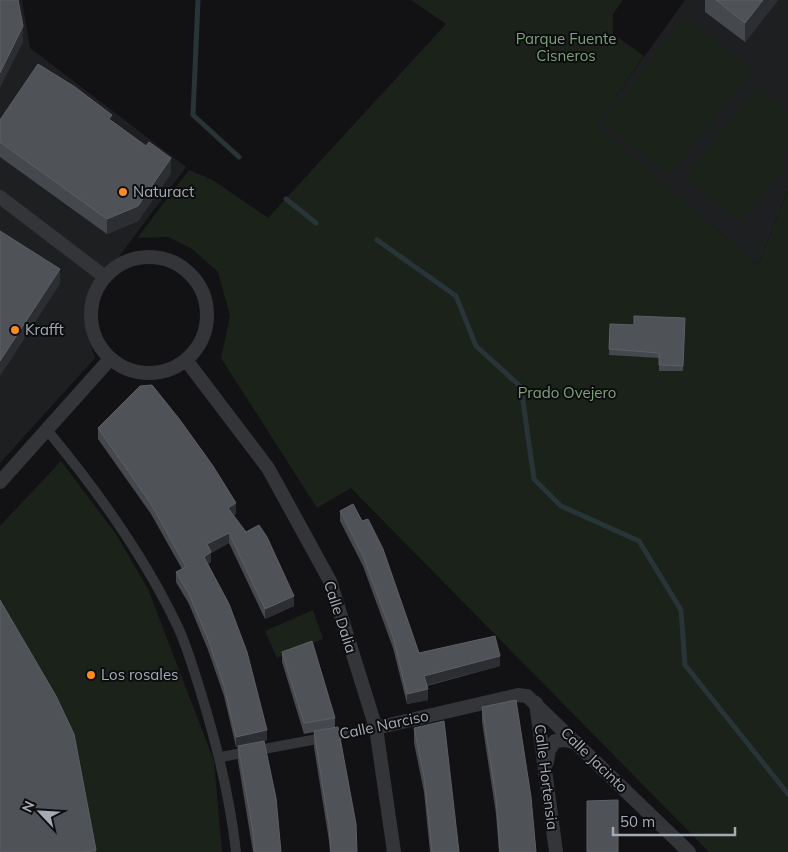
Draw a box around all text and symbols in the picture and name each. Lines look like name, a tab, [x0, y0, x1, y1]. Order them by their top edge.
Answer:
park label: Parque Fuente Cisneros	[516, 29, 616, 65]
place label: Naturact	[133, 182, 194, 201]
marker: Naturact	[117, 186, 129, 198]
place label: Krafft	[25, 320, 64, 339]
marker: Krafft	[9, 324, 21, 336]
park label: Prado Ovejero	[518, 383, 616, 402]
street label: Calle Dalia	[320, 578, 361, 655]
place label: Los rosales	[101, 665, 179, 684]
marker: Los rosales	[85, 669, 97, 681]
street label: Calle Narciso	[338, 706, 430, 743]
street label: Calle Hortensia	[531, 723, 562, 831]
street label: Calle Jacinto	[557, 723, 632, 796]
north arrow	[15, 787, 65, 837]
text: N	[18, 798, 39, 815]
scale bar	[613, 804, 736, 836]
text: 50 m	[620, 812, 655, 831]

